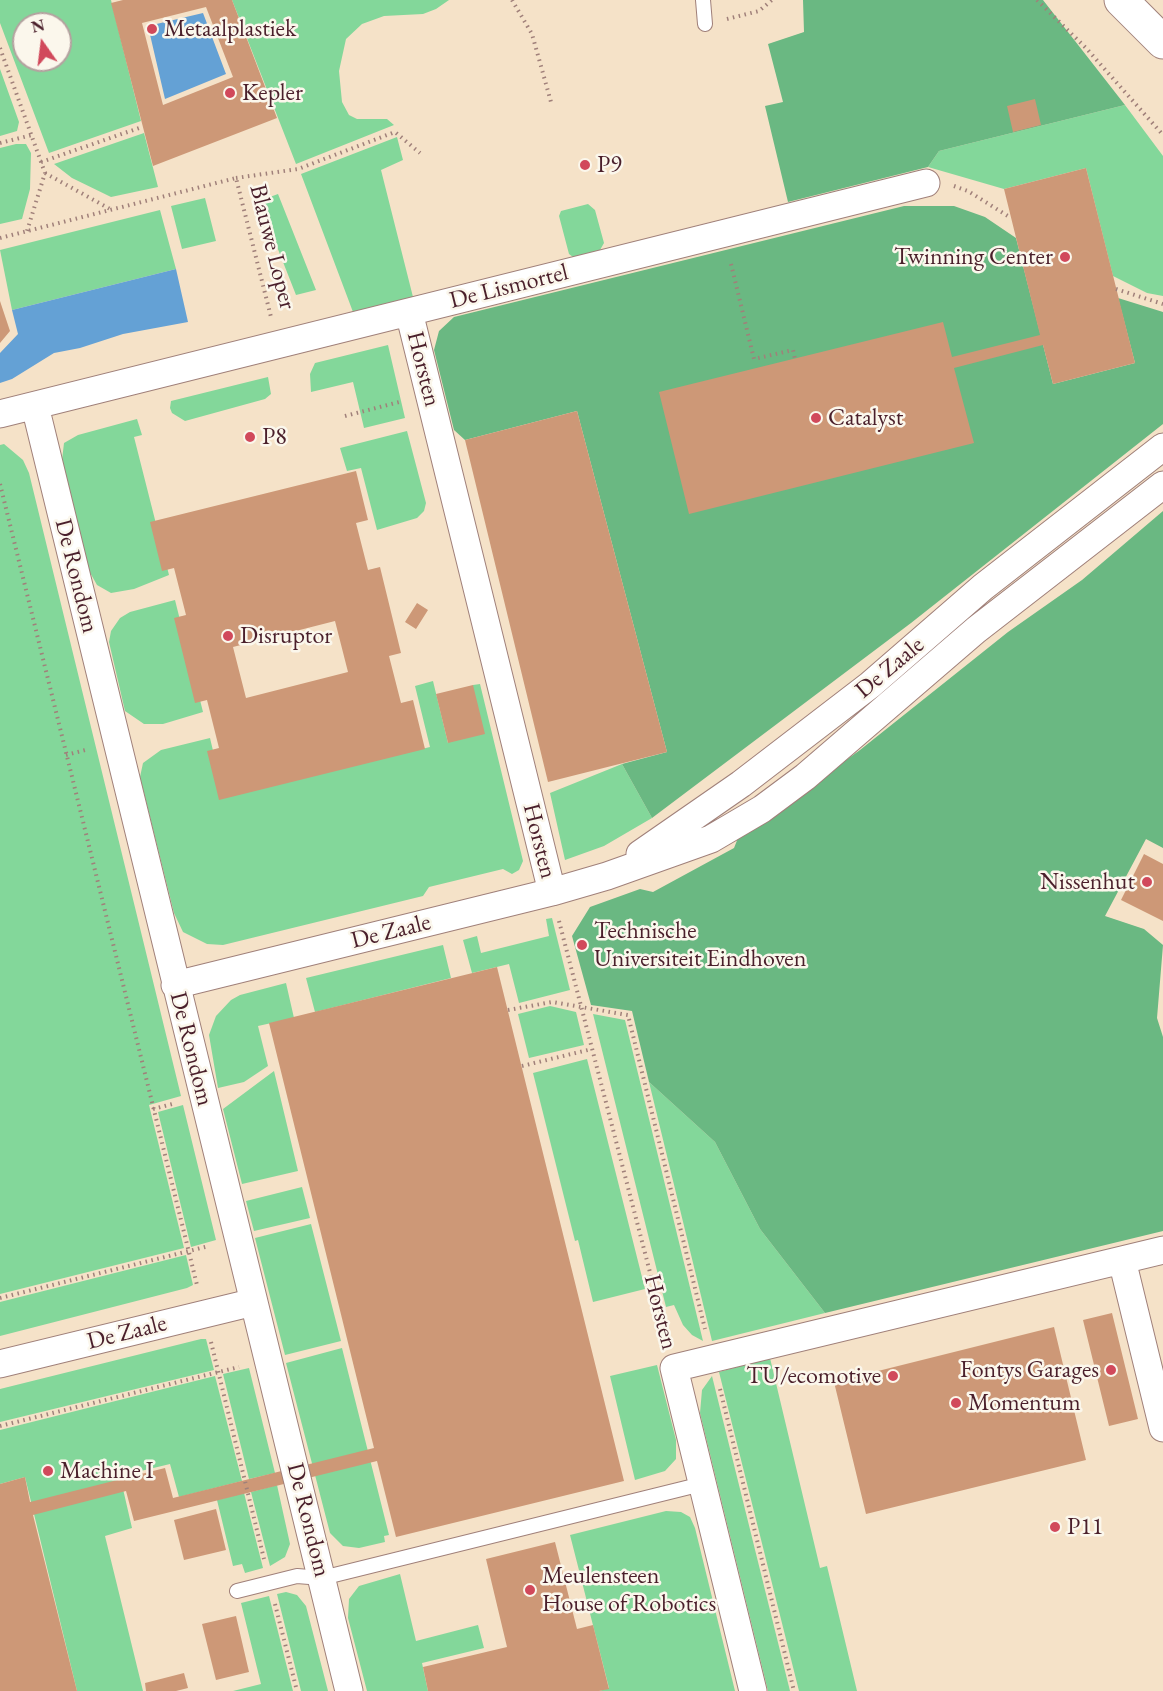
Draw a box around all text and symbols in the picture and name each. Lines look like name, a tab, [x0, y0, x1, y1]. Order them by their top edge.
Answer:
north arrow	[12, 12, 72, 72]
text: N	[29, 14, 47, 38]
place label: Metaalplastiek	[164, 15, 296, 43]
marker: Metaalplastiek	[145, 22, 159, 36]
place label: Kepler	[242, 79, 303, 107]
marker: Kepler	[223, 86, 237, 100]
place label: P9	[597, 151, 622, 179]
marker: P9	[578, 158, 592, 172]
street label: Blauwe Loper	[243, 182, 301, 312]
place label: Twinning Center	[894, 243, 1053, 271]
marker: Twinning Center	[1058, 250, 1072, 264]
street label: De Lismortel	[447, 258, 571, 316]
street label: Horsten	[400, 328, 446, 410]
place label: Catalyst	[828, 404, 903, 432]
marker: Catalyst	[809, 411, 823, 425]
place label: P8	[262, 423, 287, 451]
marker: P8	[243, 430, 257, 444]
street label: De Rondom	[48, 516, 104, 636]
place label: Disruptor	[240, 622, 332, 650]
marker: Disruptor	[221, 629, 235, 643]
street label: De Zaale	[850, 631, 930, 705]
street label: Horsten	[516, 800, 562, 882]
place label: Nissenhut	[1040, 868, 1135, 896]
marker: Nissenhut	[1140, 875, 1154, 889]
street label: De Zaale	[348, 908, 434, 956]
place label: Technische Universiteit Eindhoven	[594, 917, 806, 973]
marker: Technische Universiteit Eindhoven	[575, 938, 589, 952]
street label: De Rondom	[163, 989, 219, 1109]
street label: Horsten	[637, 1271, 683, 1353]
street label: De Zaale	[84, 1309, 170, 1357]
place label: Fontys Garages	[960, 1356, 1099, 1384]
place label: TU/ecomotive	[746, 1362, 881, 1390]
marker: Fontys Garages	[1104, 1363, 1118, 1377]
marker: TU/ecomotive	[886, 1369, 900, 1383]
place label: Momentum	[968, 1389, 1081, 1417]
marker: Momentum	[949, 1396, 963, 1410]
place label: Machine I	[60, 1457, 154, 1485]
street label: De Rondom	[280, 1460, 336, 1580]
marker: Machine I	[41, 1464, 55, 1478]
place label: P11	[1067, 1513, 1103, 1541]
marker: P11	[1048, 1520, 1062, 1534]
place label: Meulensteen House of Robotics	[542, 1562, 716, 1618]
marker: Meulensteen House of Robotics	[523, 1583, 537, 1597]

